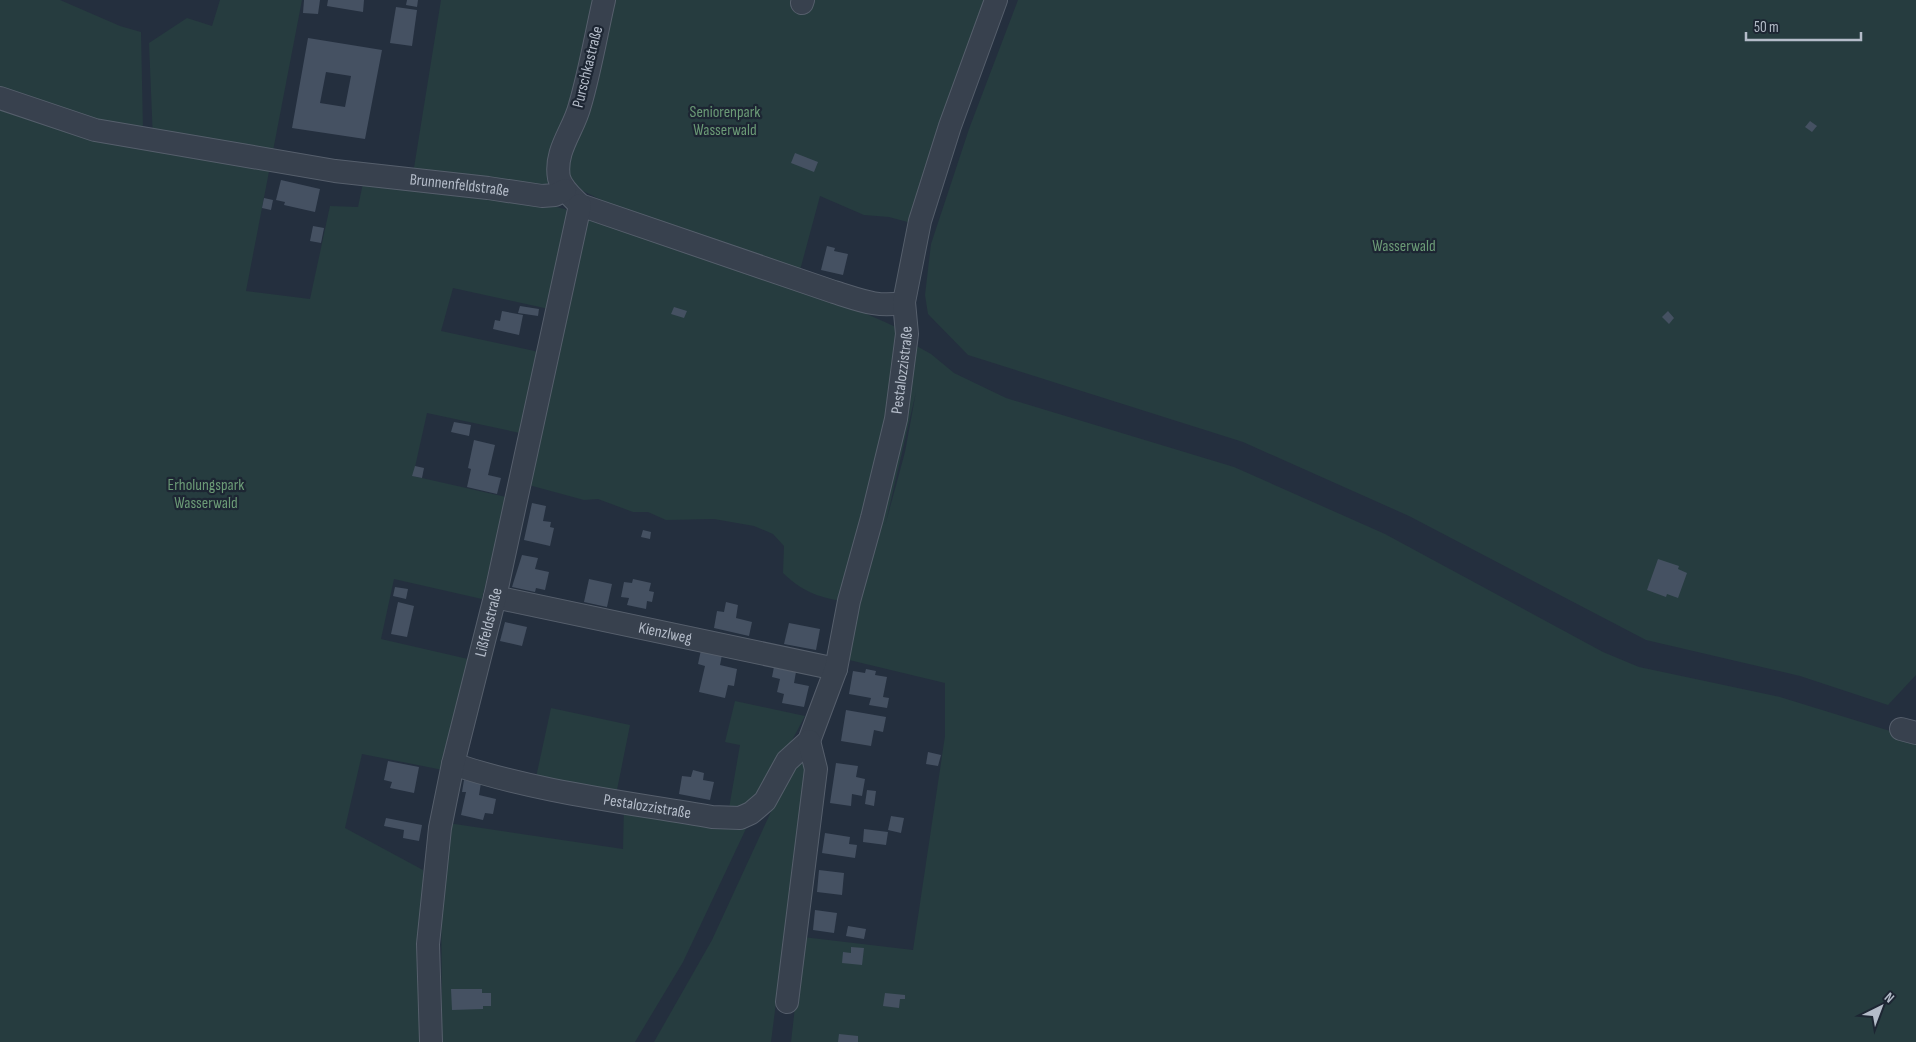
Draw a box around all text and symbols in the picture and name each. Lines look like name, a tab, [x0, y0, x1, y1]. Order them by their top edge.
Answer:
scale bar	[1746, 10, 1861, 42]
text: 50 m	[1754, 18, 1779, 37]
street label: Purschkastraße	[569, 24, 607, 110]
park label: Seniorenpark Wasserwald	[690, 103, 760, 140]
street label: Brunnenfeldstraße	[409, 170, 511, 201]
park label: Wasserwald	[1372, 237, 1436, 256]
street label: Pestalozzistraße	[887, 325, 917, 415]
park label: Erholungspark Wasserwald	[168, 476, 244, 513]
street label: Lißfeldstraße	[471, 586, 506, 659]
street label: Kienzlweg	[637, 618, 694, 648]
street label: Pestalozzistraße	[602, 790, 692, 823]
north arrow	[1856, 982, 1906, 1032]
text: N	[1881, 989, 1898, 1007]

